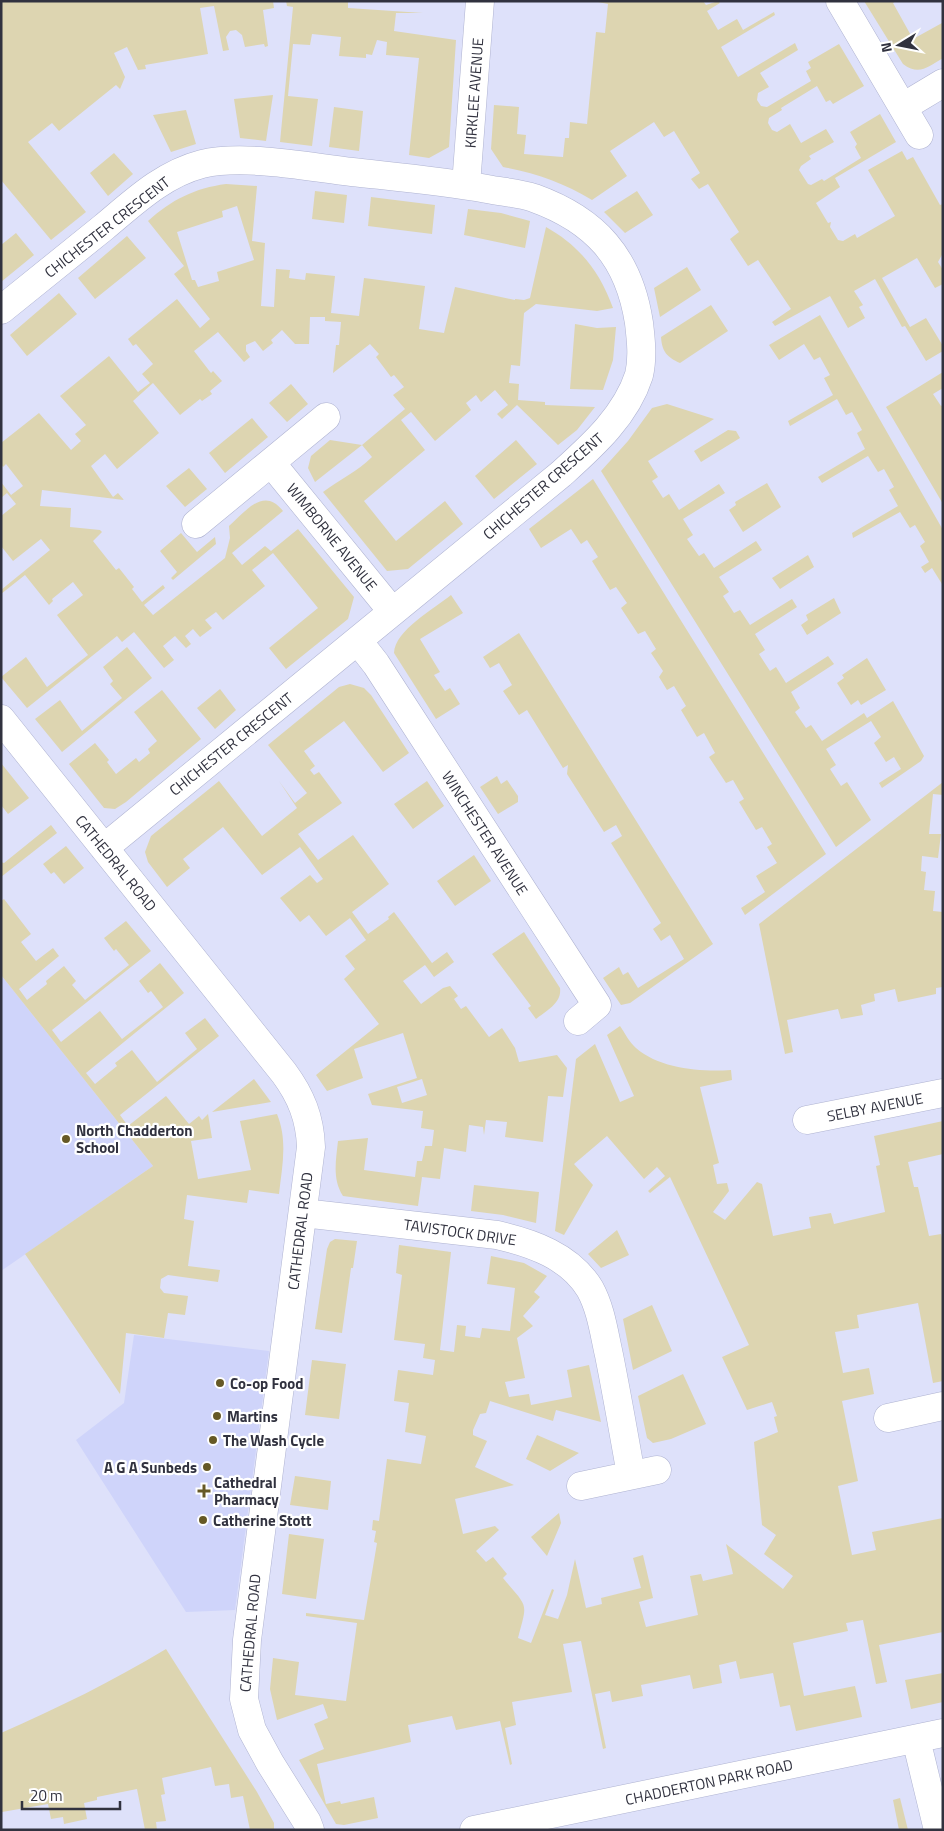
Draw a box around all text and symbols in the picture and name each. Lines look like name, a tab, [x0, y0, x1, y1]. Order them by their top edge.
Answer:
north arrow	[874, 20, 924, 70]
street label: KIRKLEE AVENUE	[459, 37, 489, 149]
text: N	[875, 41, 897, 54]
street label: CHICHESTER CRESCENT	[39, 171, 175, 283]
street label: CHICHESTER CRESCENT	[477, 427, 609, 545]
street label: WIMBORNE AVENUE	[281, 478, 383, 596]
street label: CHICHESTER CRESCENT	[164, 687, 298, 801]
street label: WINCHESTER AVENUE	[436, 766, 534, 900]
street label: CATHEDRAL ROAD	[70, 810, 162, 916]
street label: SELBY AVENUE	[825, 1086, 925, 1128]
place label: North Chadderton School	[76, 1119, 192, 1159]
marker: North Chadderton School	[60, 1133, 72, 1145]
street label: CATHEDRAL ROAD	[281, 1171, 319, 1291]
street label: TAVISTOCK DRIVE	[402, 1213, 518, 1251]
place label: Co-op Food	[230, 1372, 303, 1395]
marker: Co-op Food	[214, 1377, 226, 1389]
place label: Martins	[227, 1405, 278, 1428]
marker: Martins	[211, 1410, 223, 1422]
place label: The Wash Cycle	[223, 1429, 324, 1452]
marker: The Wash Cycle	[207, 1434, 219, 1446]
place label: A G A Sunbeds	[104, 1456, 197, 1479]
marker: A G A Sunbeds	[201, 1461, 213, 1473]
place label: Cathedral Pharmacy	[214, 1471, 279, 1511]
marker: Cathedral Pharmacy	[198, 1485, 210, 1497]
place label: Catherine Stott	[213, 1509, 312, 1532]
marker: Catherine Stott	[197, 1514, 209, 1526]
street label: CATHEDRAL ROAD	[233, 1573, 267, 1693]
street label: CHADDERTON PARK ROAD	[623, 1753, 795, 1811]
scale bar	[22, 1778, 120, 1810]
text: 20 m	[30, 1784, 63, 1807]

